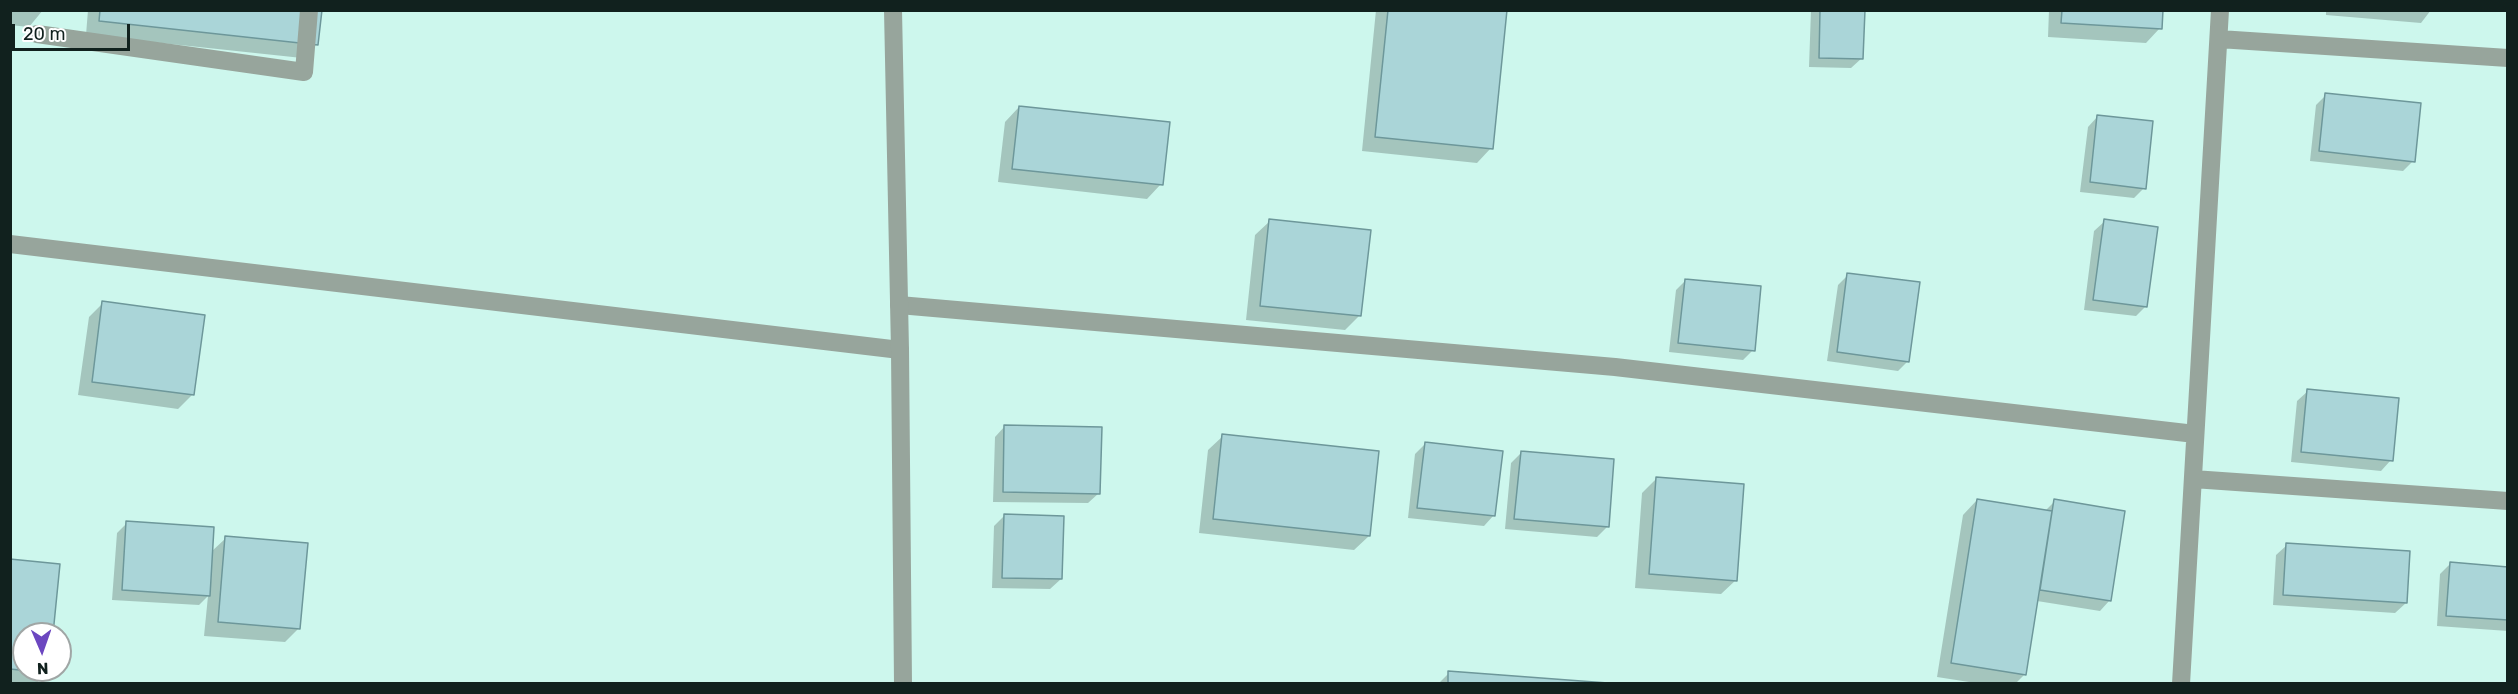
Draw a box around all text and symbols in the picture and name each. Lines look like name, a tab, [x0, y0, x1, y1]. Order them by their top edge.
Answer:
scale bar	[15, 12, 134, 50]
text: 20 m	[23, 23, 65, 45]
north arrow	[12, 622, 72, 682]
text: N	[36, 659, 49, 678]

